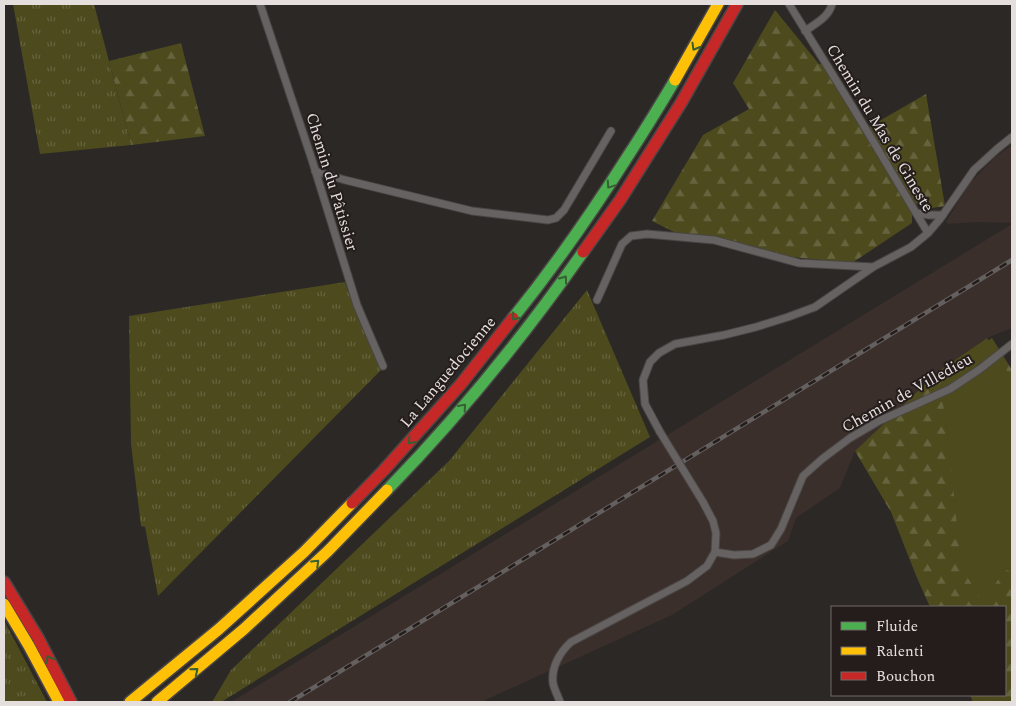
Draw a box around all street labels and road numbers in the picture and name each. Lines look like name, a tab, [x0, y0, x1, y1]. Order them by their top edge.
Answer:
street label: Chemin du Mas de Gineste	[820, 40, 940, 216]
street label: Chemin du Pâtissier	[300, 110, 364, 254]
street label: La Languedocienne	[394, 311, 502, 433]
street label: Chemin de Villedieu	[837, 347, 977, 439]

